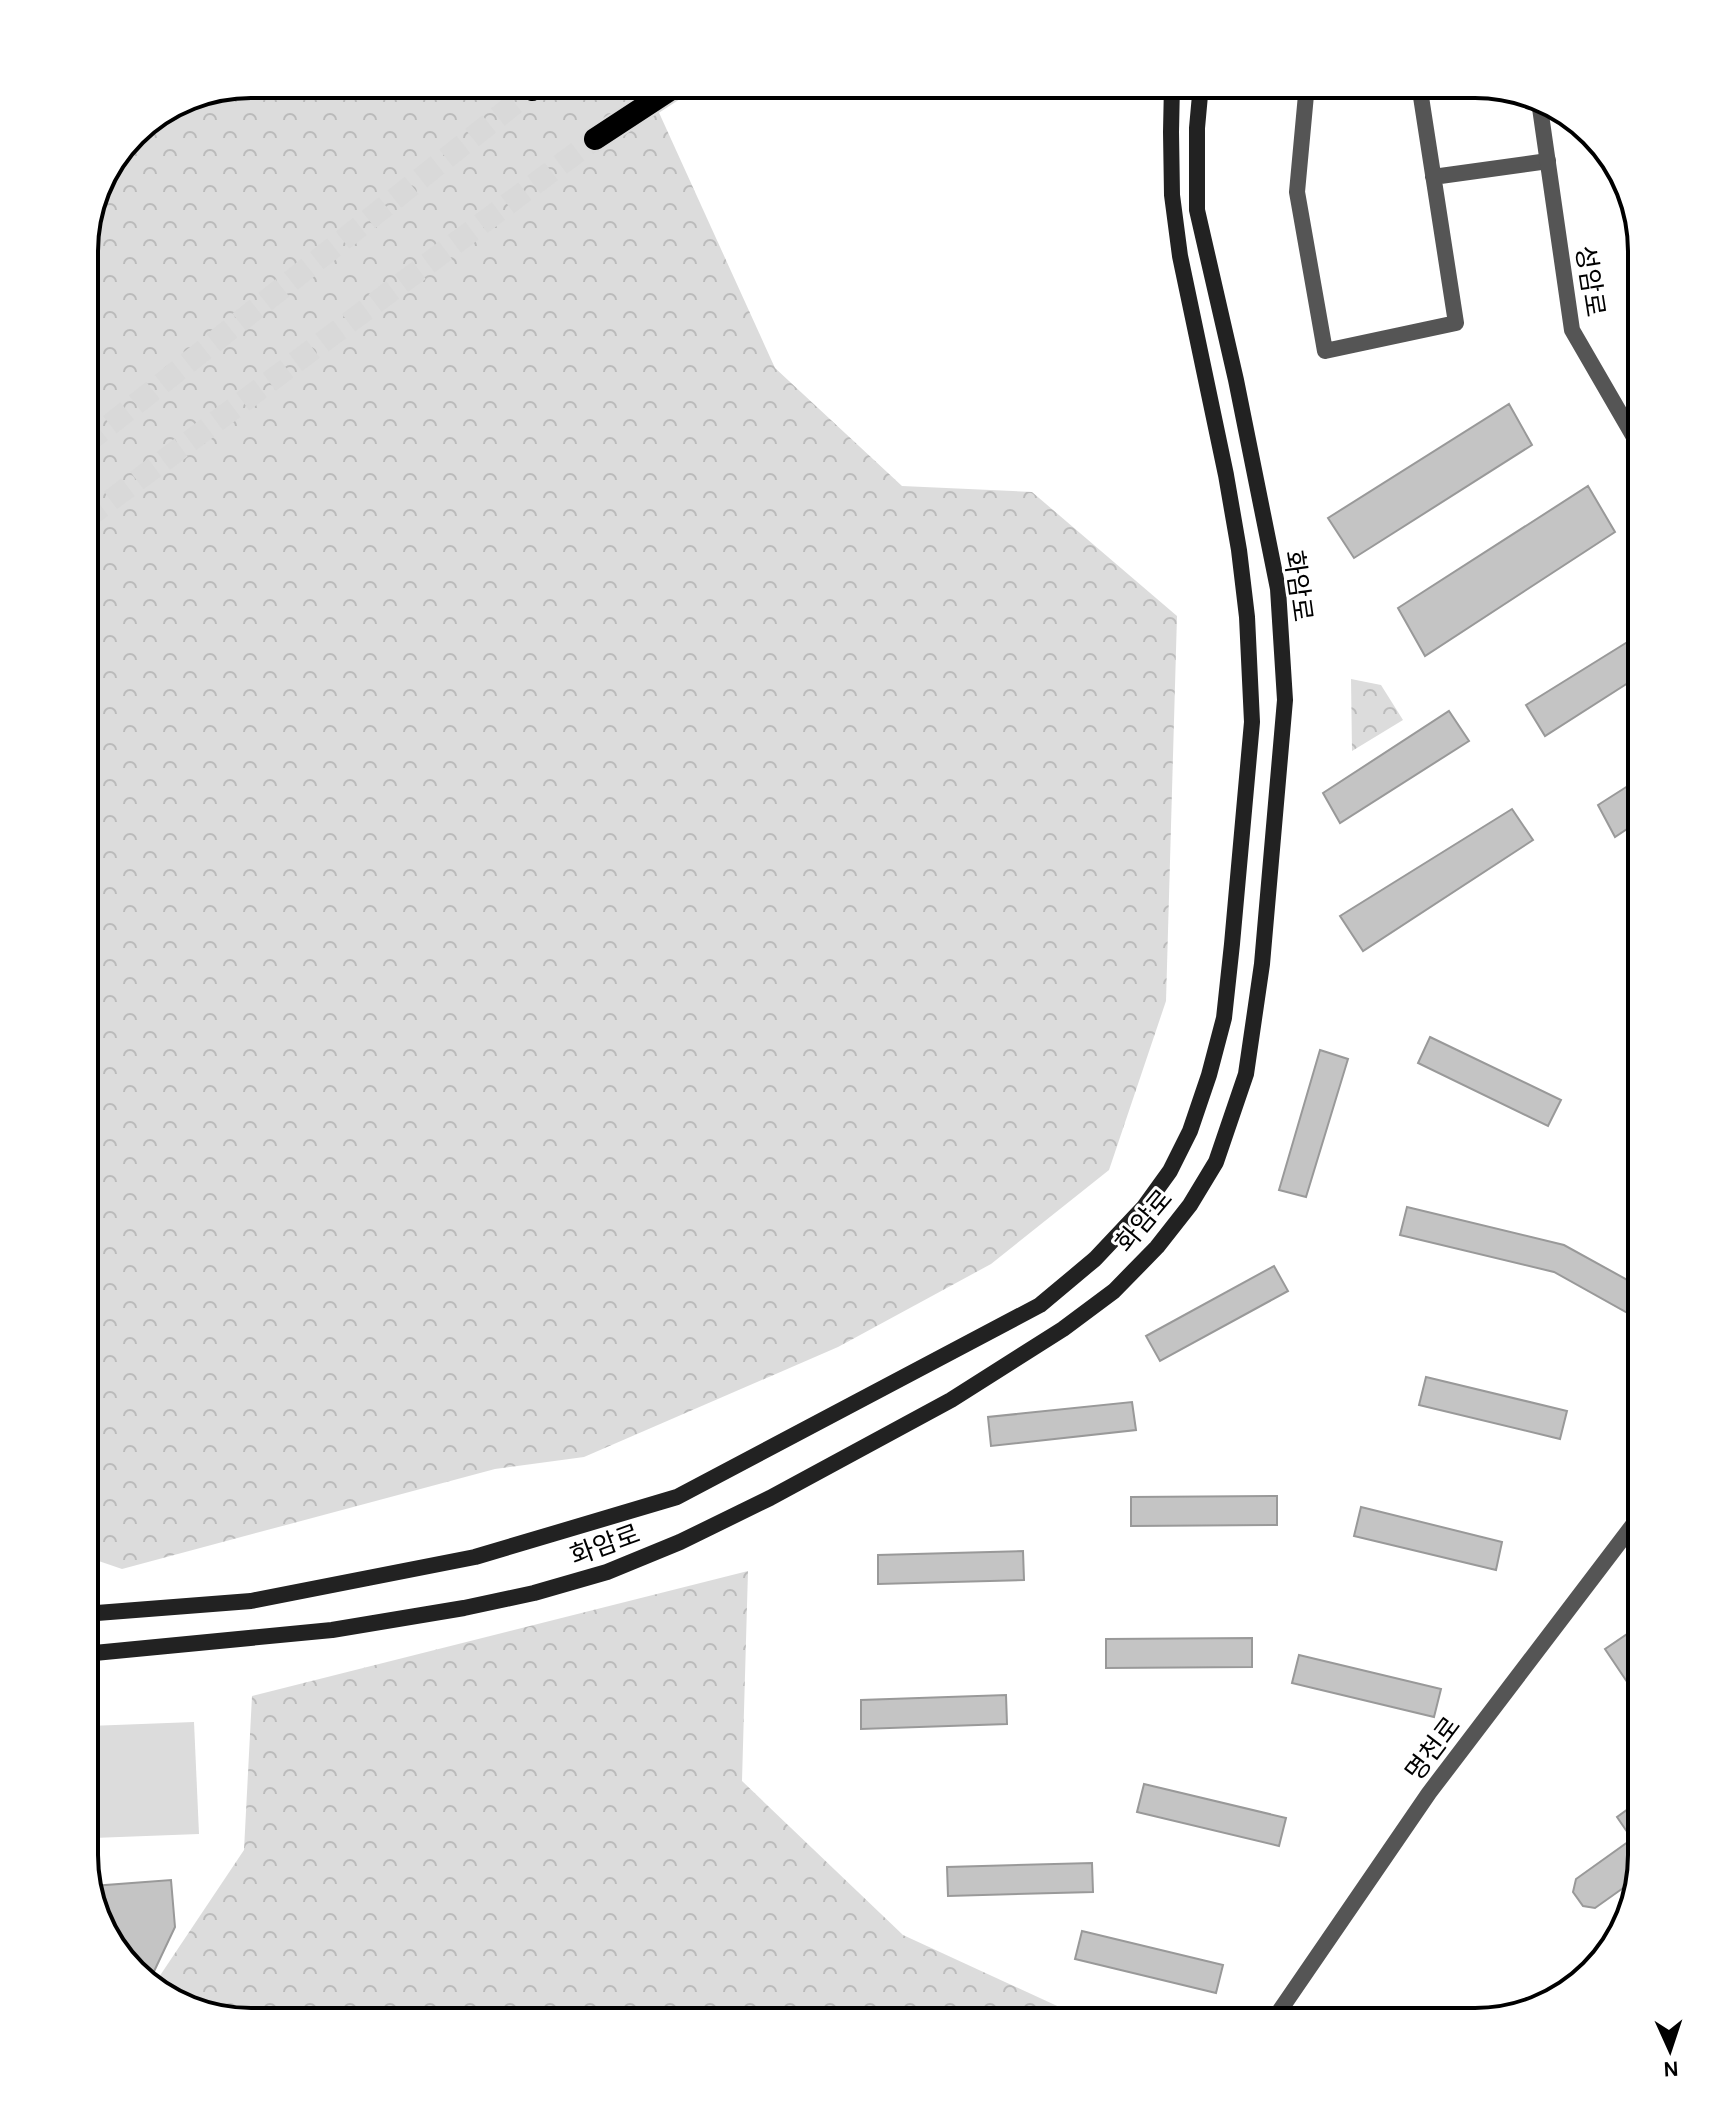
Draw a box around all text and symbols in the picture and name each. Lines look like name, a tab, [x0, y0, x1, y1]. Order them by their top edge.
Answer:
street label: 성암로	[1569, 243, 1611, 319]
street label: 화암로	[1278, 548, 1318, 624]
street label: 화암로	[1109, 1184, 1179, 1258]
street label: 화암로	[566, 1518, 644, 1572]
street label: 명천로	[1399, 1711, 1467, 1787]
north arrow	[1630, 2010, 1710, 2090]
text: N	[1662, 2056, 1680, 2082]

